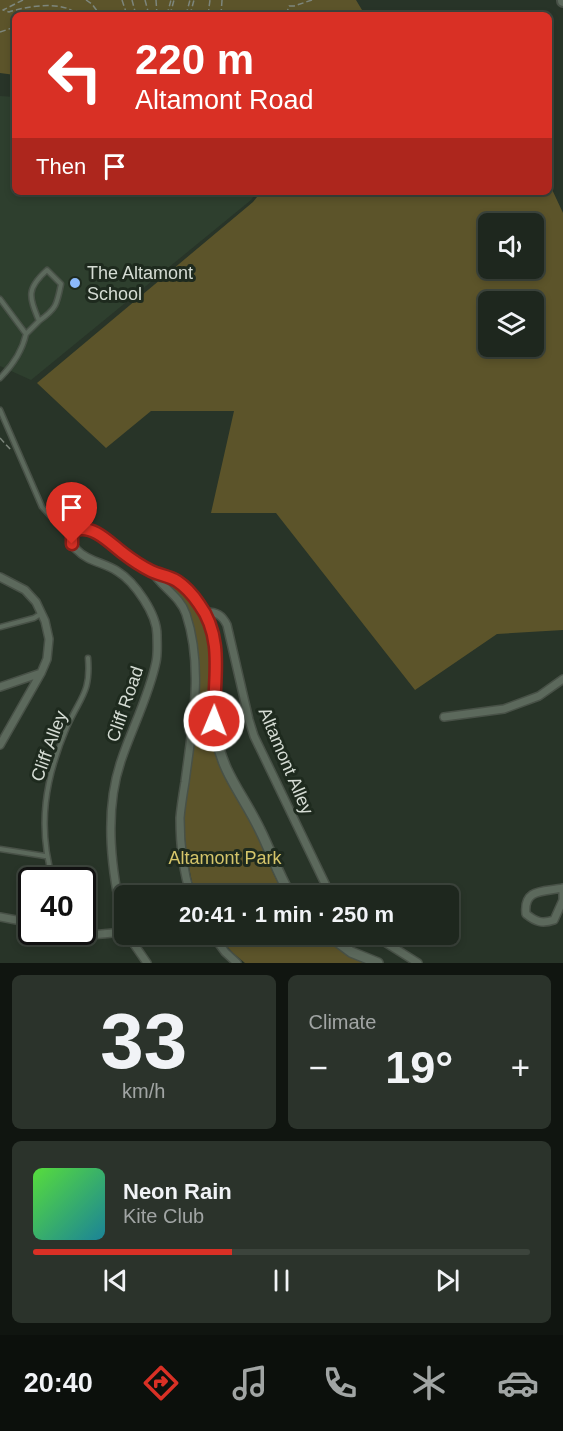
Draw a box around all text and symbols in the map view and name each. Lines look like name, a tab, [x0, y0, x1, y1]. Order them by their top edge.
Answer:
icon: left	[36, 36, 114, 114]
text: 220 m	[135, 36, 254, 83]
text: Altamont Road	[135, 85, 314, 115]
icon: arrive	[98, 150, 131, 183]
text: Then	[36, 154, 86, 179]
map controls	[478, 213, 544, 357]
button: sound	[478, 213, 544, 279]
place label: The Altamont School	[87, 263, 193, 304]
marker: The Altamont School	[68, 276, 82, 290]
button: layers	[478, 291, 544, 357]
pin	[46, 482, 97, 544]
icon: arrive	[55, 491, 88, 524]
street label: Cliff Road	[103, 664, 147, 744]
position arrow	[182, 689, 246, 753]
street label: Altamont Alley	[255, 705, 317, 817]
street label: Cliff Alley	[27, 708, 71, 784]
park label: Altamont Park	[168, 848, 283, 868]
speed limit sign: 40	[18, 867, 96, 945]
text: 20:41 · 1 min · 250 m	[179, 902, 394, 927]
text: 33	[100, 997, 187, 1085]
text: Climate	[309, 1011, 376, 1033]
text: 19°	[385, 1042, 453, 1093]
text: −	[309, 1049, 328, 1086]
text: +	[511, 1049, 530, 1086]
text: km/h	[122, 1080, 165, 1102]
text: Neon Rain	[123, 1179, 232, 1204]
text: Kite Club	[123, 1205, 204, 1227]
icon: previous	[99, 1264, 132, 1297]
icon: pause	[265, 1264, 298, 1297]
icon: next	[431, 1264, 464, 1297]
icon: directions	[140, 1362, 182, 1404]
icon: music	[229, 1362, 271, 1404]
icon: phone	[319, 1362, 361, 1404]
icon: climate	[408, 1362, 450, 1404]
icon: car	[497, 1362, 539, 1404]
text: 20:40	[24, 1368, 93, 1398]

